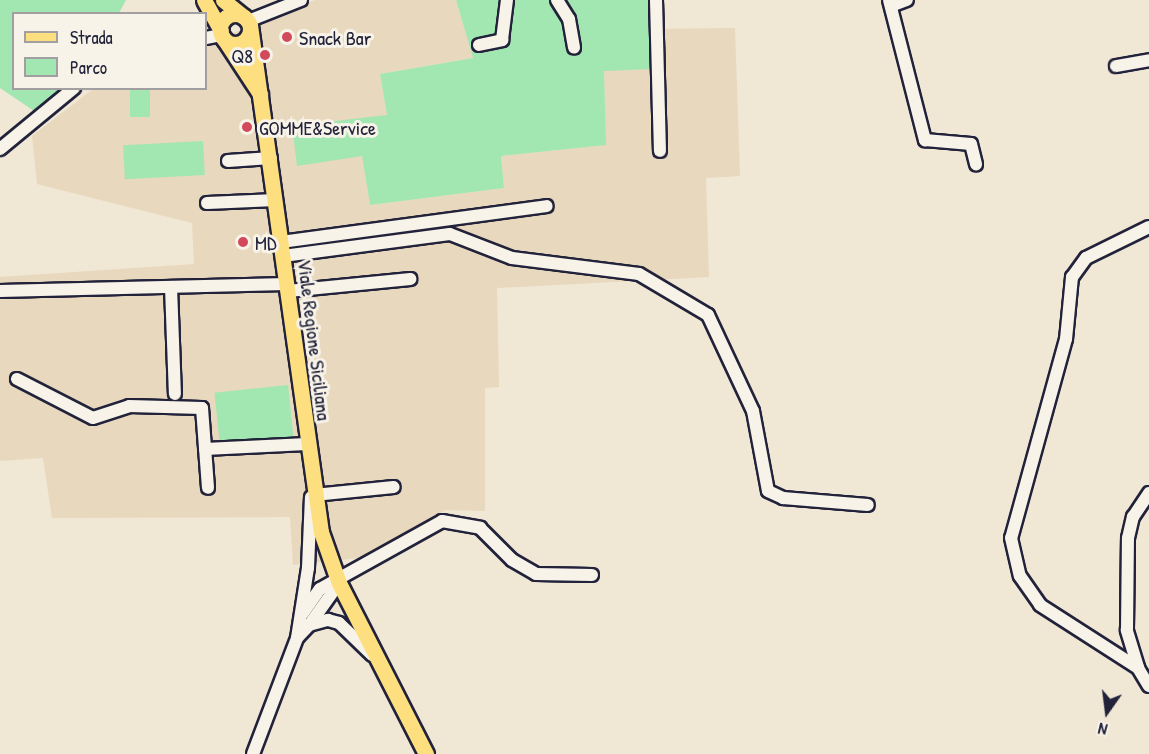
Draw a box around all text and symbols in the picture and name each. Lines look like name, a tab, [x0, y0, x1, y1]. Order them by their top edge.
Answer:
legend	[12, 12, 207, 90]
text: Strada	[70, 25, 113, 50]
place label: Snack Bar	[299, 25, 371, 49]
marker: Snack Bar	[280, 30, 294, 44]
place label: Q8	[231, 43, 253, 67]
marker: Q8	[258, 48, 272, 62]
text: Parco	[70, 55, 107, 80]
place label: GOMME&Service	[259, 115, 376, 139]
marker: GOMME&Service	[240, 120, 254, 134]
place label: MD	[255, 230, 276, 254]
marker: MD	[236, 235, 250, 249]
street label: Viale Regione Siciliana	[293, 258, 337, 422]
north arrow	[1077, 682, 1137, 742]
text: N	[1096, 718, 1109, 741]

